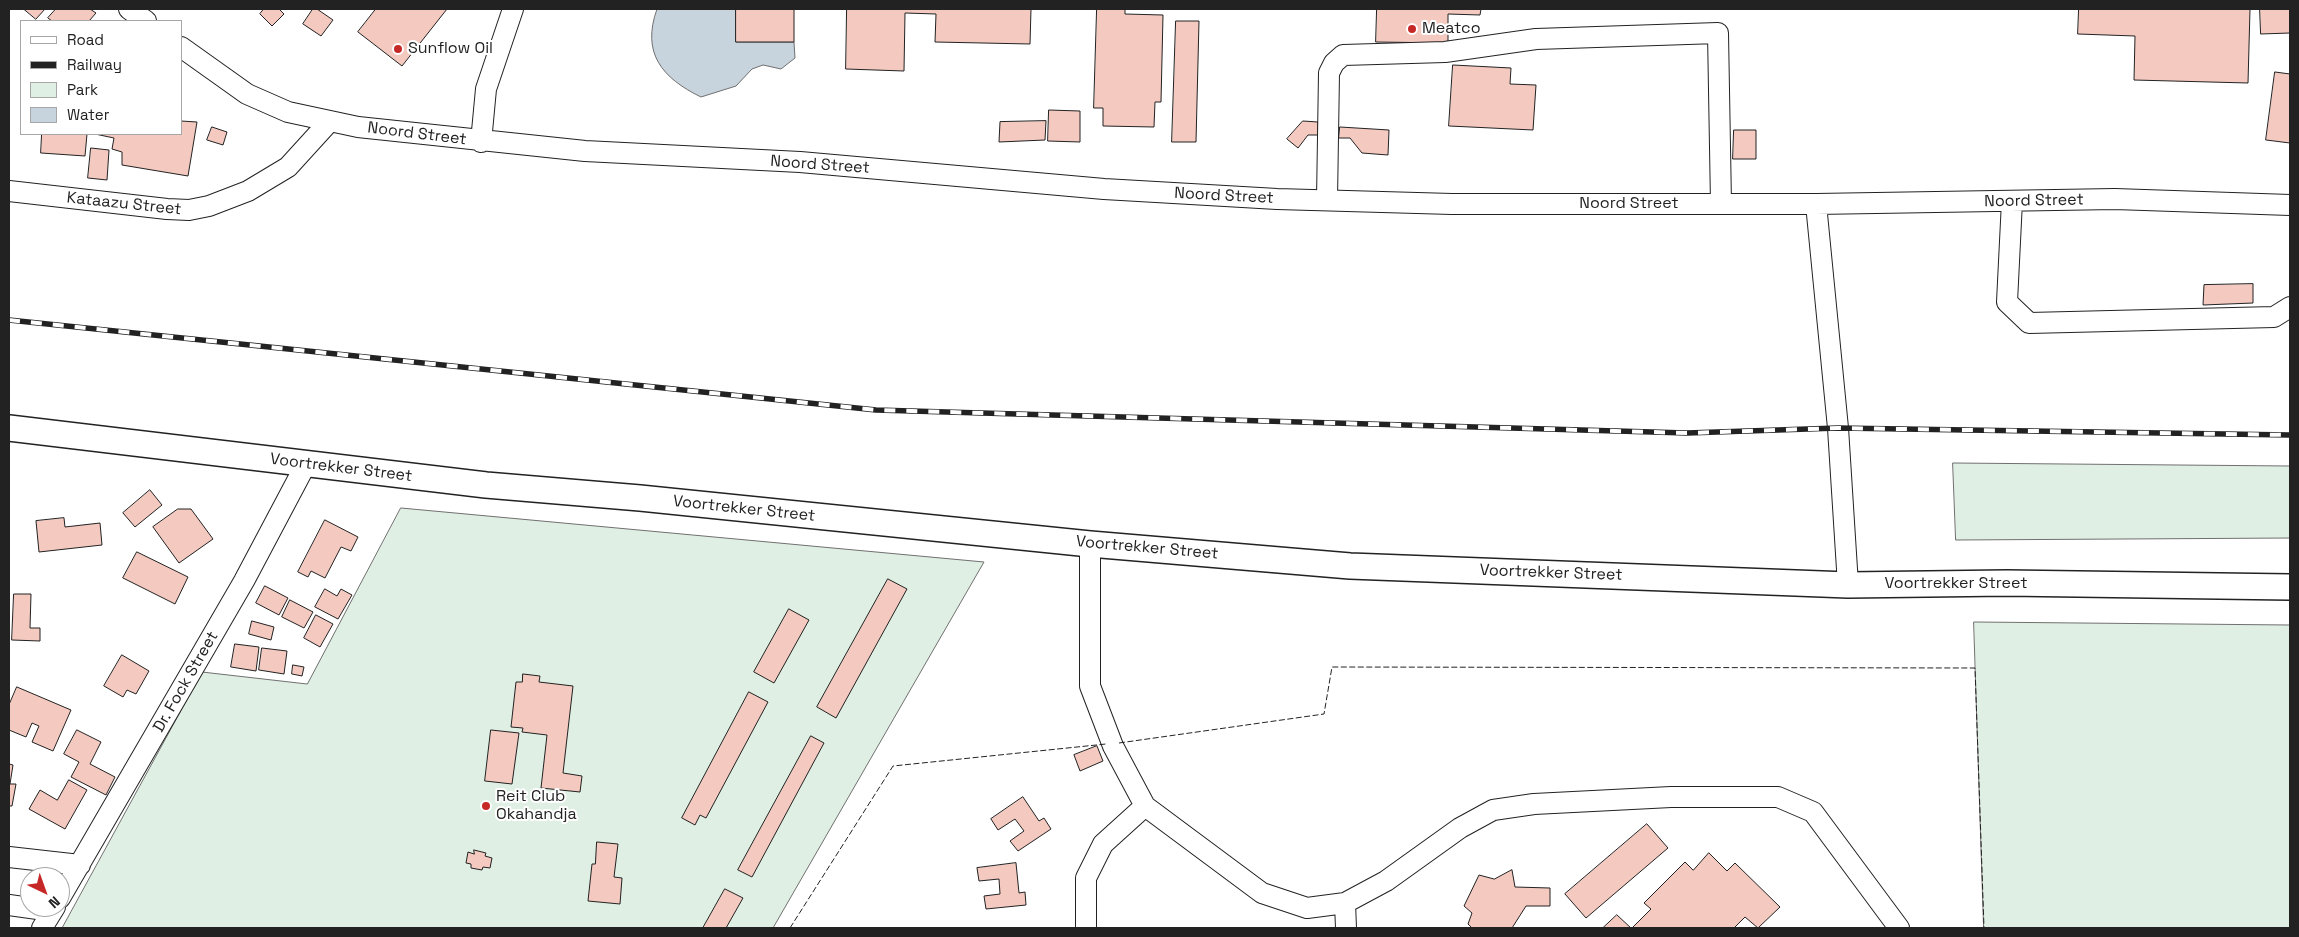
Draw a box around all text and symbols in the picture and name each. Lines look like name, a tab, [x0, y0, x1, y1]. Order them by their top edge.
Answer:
place label: Meatco	[1422, 19, 1481, 39]
legend	[20, 20, 182, 135]
marker: Meatco	[1406, 23, 1418, 35]
text: Road	[67, 30, 104, 49]
place label: Sunflow Oil	[408, 39, 493, 59]
marker: Sunflow Oil	[392, 43, 404, 55]
text: Railway	[67, 55, 122, 74]
text: Park	[67, 80, 98, 99]
text: Water	[67, 105, 109, 124]
street label: Noord Street	[366, 118, 468, 150]
street label: Noord Street	[770, 152, 870, 178]
street label: Noord Street	[1174, 184, 1274, 208]
street label: Kataazu Street	[66, 188, 182, 220]
street label: Noord Street	[1984, 191, 2084, 211]
street label: Noord Street	[1579, 194, 1679, 214]
street label: Voortrekker Street	[269, 450, 413, 486]
street label: Voortrekker Street	[672, 492, 816, 526]
street label: Voortrekker Street	[1075, 532, 1219, 564]
street label: Voortrekker Street	[1479, 561, 1623, 585]
street label: Voortrekker Street	[1884, 574, 2028, 594]
street label: Dr. Fock Street	[149, 628, 223, 736]
place label: Reit Club Okahandja	[496, 787, 577, 825]
marker: Reit Club Okahandja	[480, 800, 492, 812]
north arrow	[20, 867, 70, 917]
text: N	[45, 893, 64, 912]

